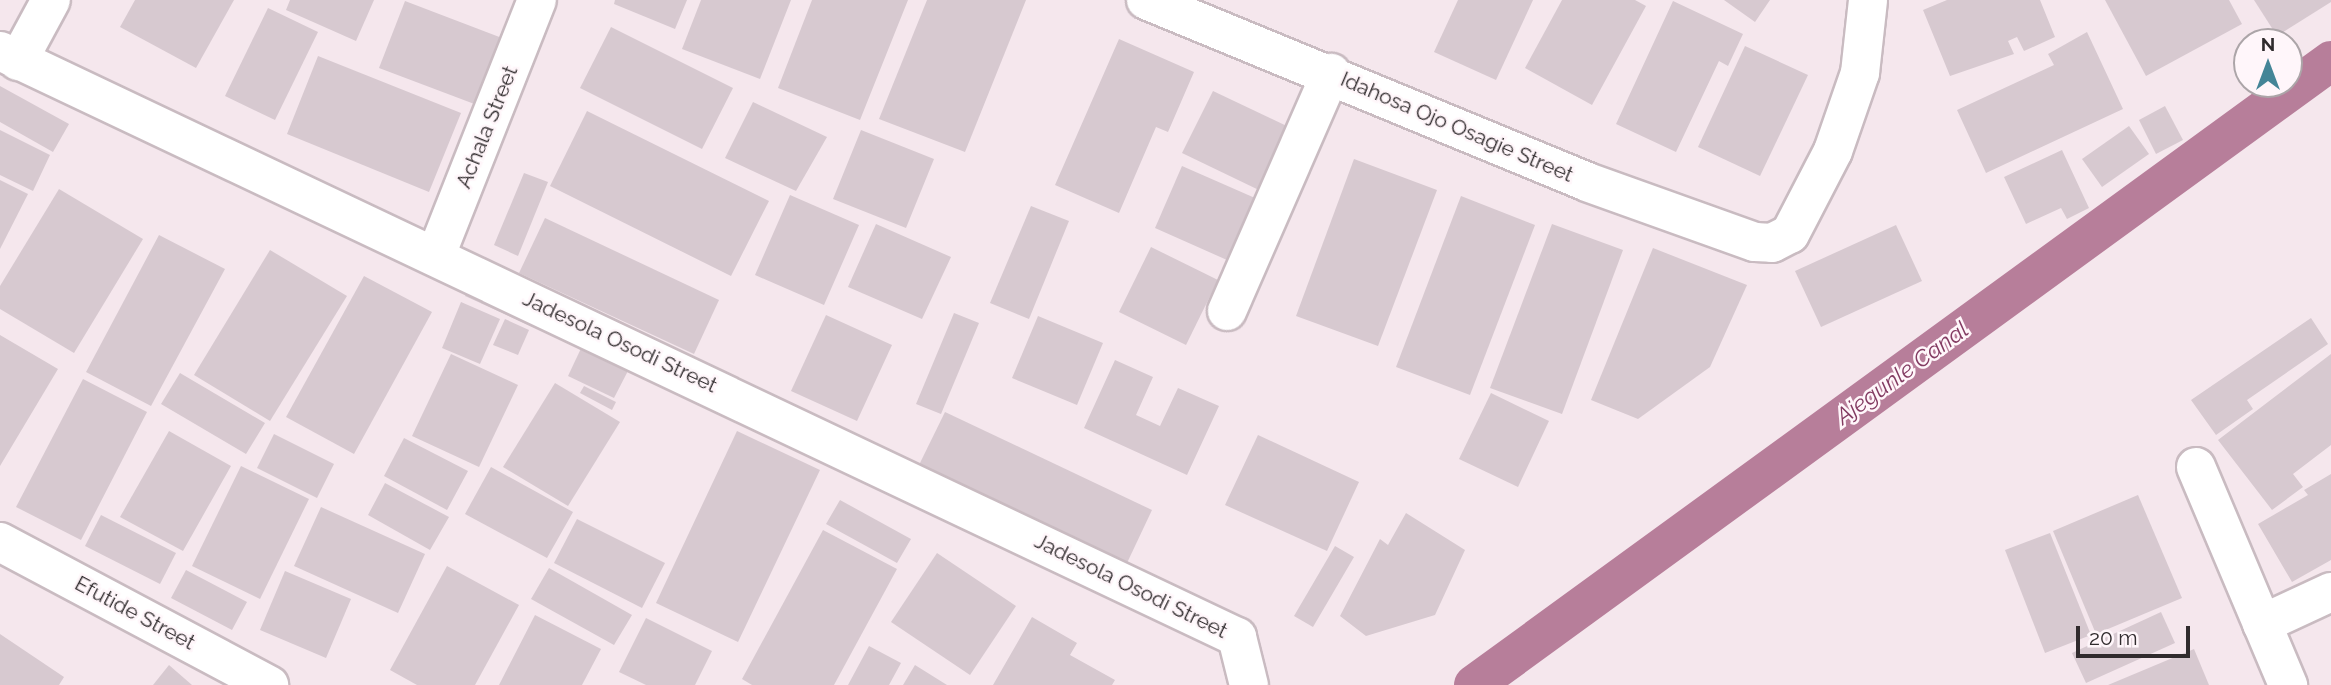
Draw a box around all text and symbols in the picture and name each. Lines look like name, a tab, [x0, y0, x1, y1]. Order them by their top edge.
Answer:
north arrow	[2233, 28, 2303, 98]
text: N	[2261, 33, 2275, 55]
street label: Achala Street	[451, 62, 523, 192]
street label: Idahosa Ojo Osagie Street	[1337, 66, 1577, 188]
street label: Jadesola Osodi Street	[519, 286, 721, 398]
water label: Ajegunle Canal	[1830, 316, 1974, 430]
street label: Jadesola Osodi Street	[1030, 528, 1232, 644]
street label: Efutide Street	[71, 571, 199, 655]
scale bar	[2079, 612, 2193, 656]
text: 20 m	[2089, 625, 2137, 650]

